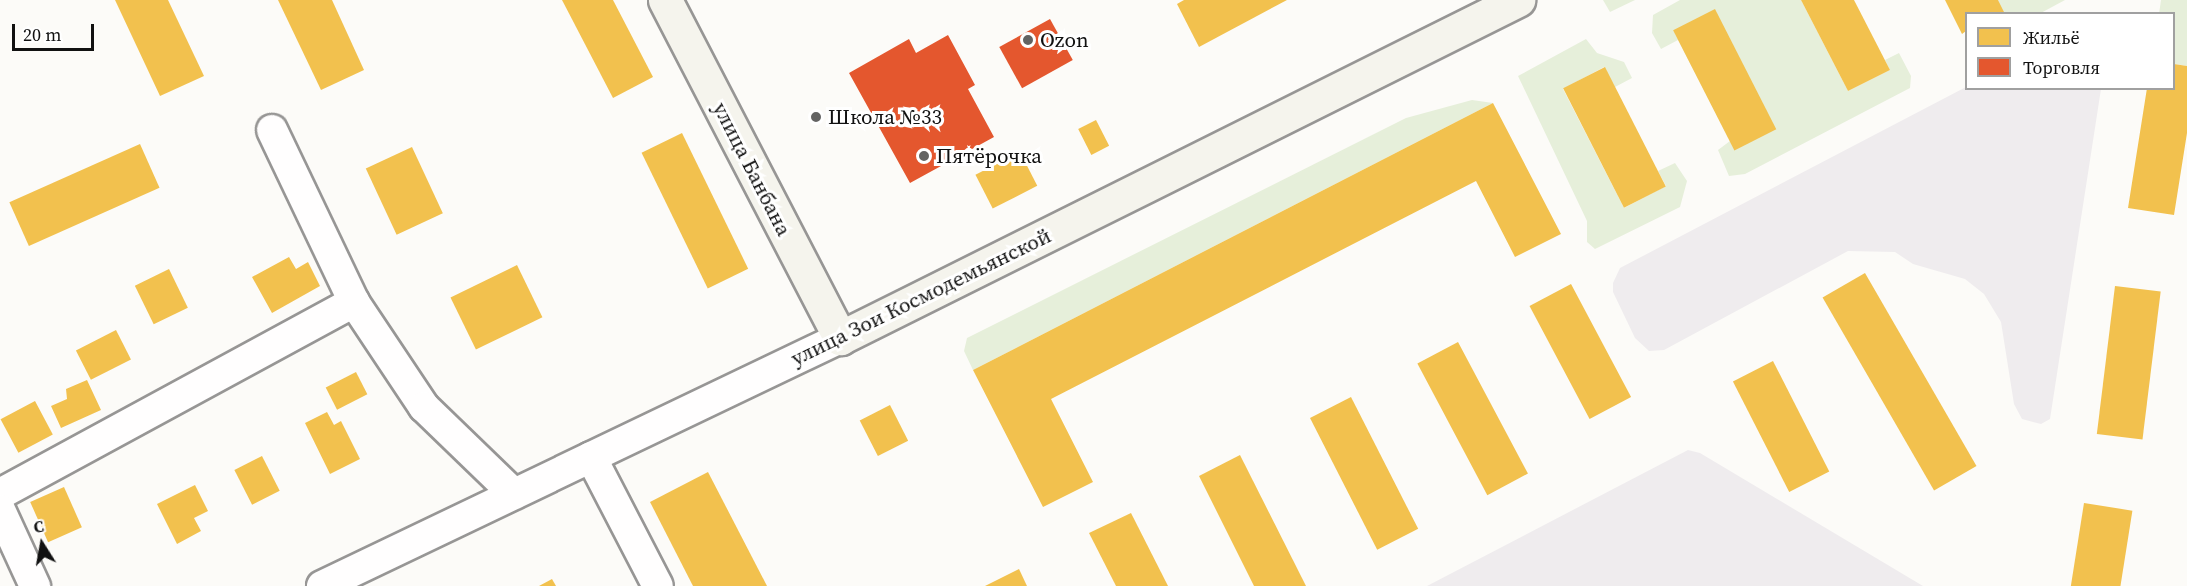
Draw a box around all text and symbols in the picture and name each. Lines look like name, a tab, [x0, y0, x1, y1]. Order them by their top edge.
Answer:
scale bar	[15, 12, 98, 50]
legend	[1965, 12, 2175, 90]
text: 20 m	[23, 22, 61, 47]
text: Жильё	[2023, 25, 2080, 50]
place label: Ozon	[1040, 27, 1089, 53]
marker: Ozon	[1021, 33, 1035, 47]
text: Торговля	[2023, 55, 2100, 80]
street label: улица Банбана	[707, 98, 797, 240]
place label: Школа №33	[828, 104, 942, 130]
marker: Школа №33	[809, 110, 823, 124]
place label: Пятёрочка	[936, 143, 1042, 169]
marker: Пятёрочка	[917, 149, 931, 163]
street label: улица Зои Космодемьянской	[787, 223, 1055, 371]
north arrow	[12, 514, 72, 574]
text: С	[32, 515, 46, 538]

